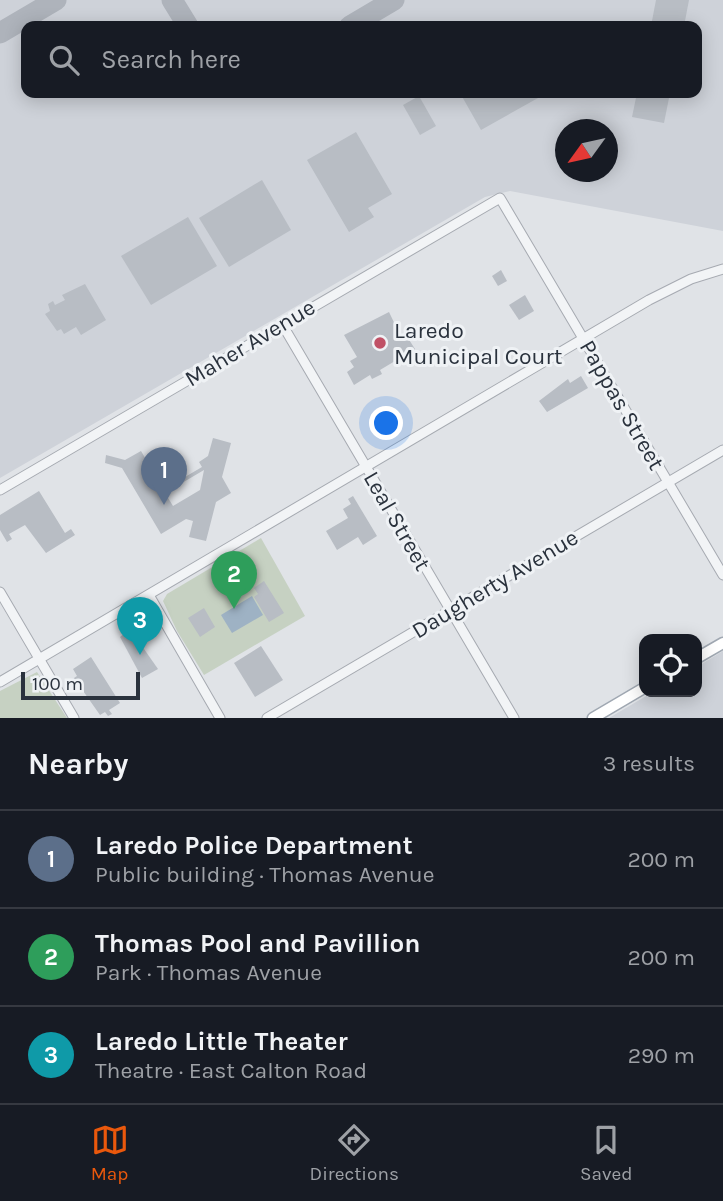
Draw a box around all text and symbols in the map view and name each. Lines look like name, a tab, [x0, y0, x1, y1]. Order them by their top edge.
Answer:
search box	[21, 21, 702, 98]
icon: search	[45, 41, 83, 79]
text: Search here	[101, 44, 241, 75]
north arrow	[555, 119, 618, 182]
street label: Maher Avenue	[180, 293, 320, 393]
place label: Laredo Municipal Court	[394, 317, 563, 370]
marker: Laredo Municipal Court	[372, 335, 388, 351]
street label: Pappas Street	[574, 335, 670, 475]
your location	[369, 406, 403, 440]
pin: 1	[141, 447, 187, 505]
street label: Leal Street	[358, 467, 436, 576]
street label: Daugherty Avenue	[407, 524, 583, 644]
pin: 2	[211, 551, 257, 609]
pin: 3	[117, 597, 163, 655]
map controls	[639, 634, 702, 697]
button: locate	[639, 634, 702, 697]
scale bar	[21, 669, 140, 701]
text: 100 m	[32, 673, 83, 695]
text: Nearby	[28, 746, 128, 782]
text: 3 results	[603, 750, 695, 777]
text: Laredo Police Department	[95, 830, 413, 861]
text: 1	[47, 846, 55, 873]
text: 200 m	[627, 846, 695, 873]
text: Public building · Thomas Avenue	[95, 861, 435, 888]
text: Thomas Pool and Pavillion	[95, 928, 420, 959]
text: 2	[44, 944, 58, 971]
text: 200 m	[627, 944, 695, 971]
text: Park · Thomas Avenue	[95, 959, 322, 986]
text: Laredo Little Theater	[95, 1026, 348, 1057]
text: 3	[44, 1042, 58, 1069]
text: 290 m	[628, 1042, 695, 1069]
text: Theatre · East Calton Road	[95, 1057, 367, 1084]
tab: Map	[91, 1121, 129, 1185]
tab: Directions	[310, 1121, 399, 1185]
tab: Saved	[580, 1121, 632, 1185]

